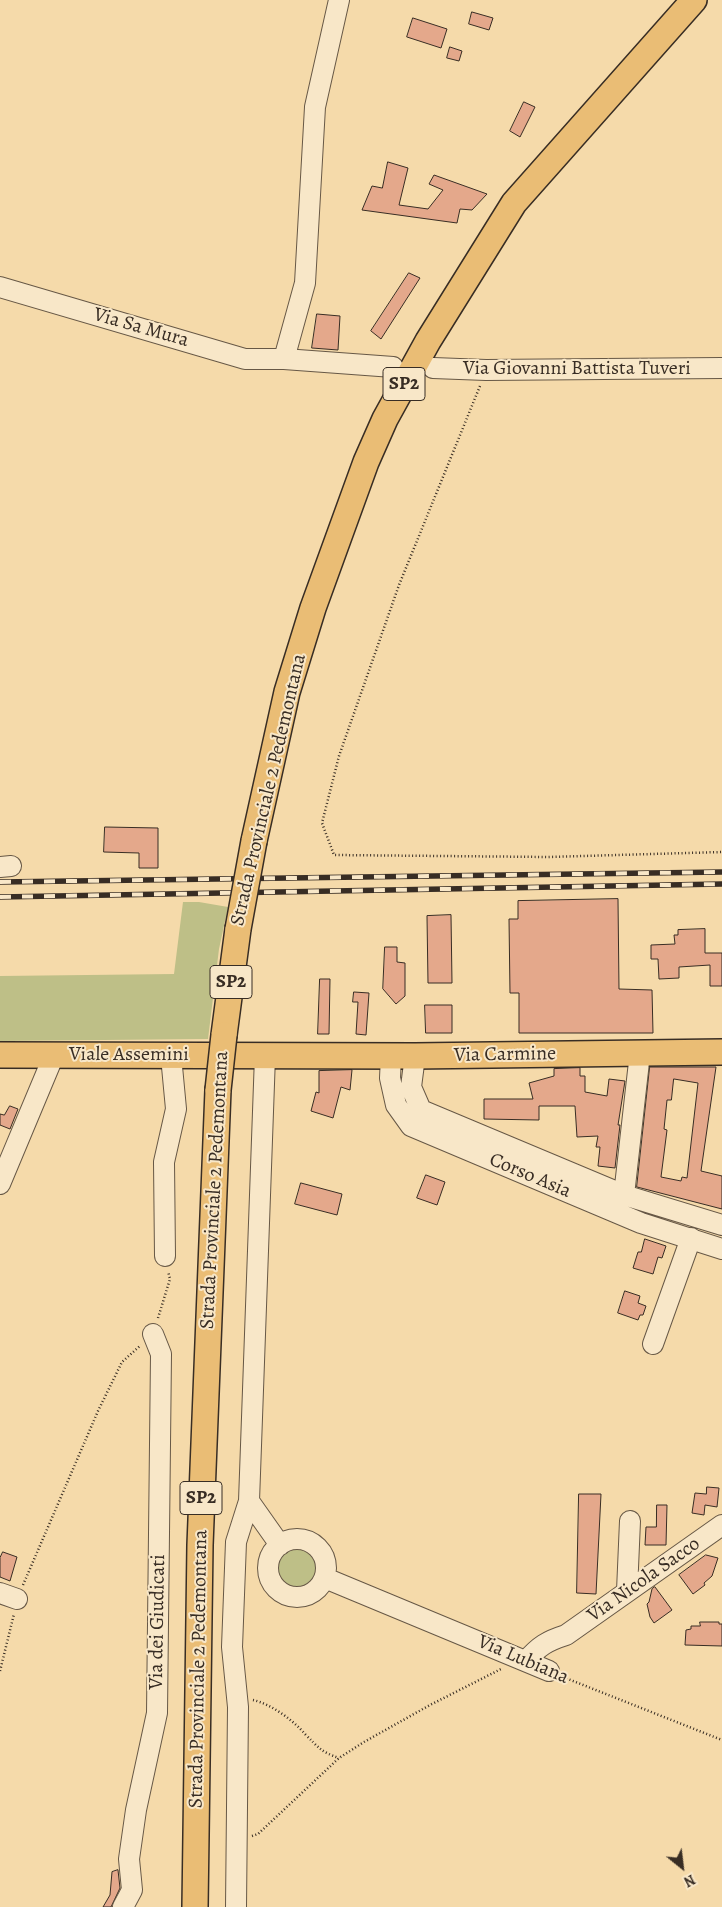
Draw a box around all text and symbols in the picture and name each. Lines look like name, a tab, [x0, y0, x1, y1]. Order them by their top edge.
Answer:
street label: Via Sa Mura	[91, 303, 191, 353]
street label: Via Giovanni Battista Tuveri	[463, 357, 691, 381]
road number: SP2	[383, 368, 425, 400]
street label: Strada Provinciale 2 Pedemontana	[226, 652, 312, 928]
road number: SP2	[210, 966, 252, 999]
street label: Via Carmine	[454, 1042, 556, 1068]
street label: Viale Assemini	[69, 1043, 189, 1067]
street label: Strada Provinciale 2 Pedemontana	[196, 1050, 234, 1330]
street label: Corso Asia	[486, 1148, 574, 1204]
road number: SP2	[180, 1482, 222, 1515]
street label: Strada Provinciale 2 Pedemontana	[185, 1529, 213, 1809]
street label: Via Nicola Sacco	[583, 1532, 705, 1628]
street label: Via dei Giudicati	[145, 1554, 171, 1690]
street label: Via Lubiana	[474, 1630, 572, 1690]
north arrow	[657, 1842, 707, 1892]
text: N	[680, 1870, 699, 1891]

